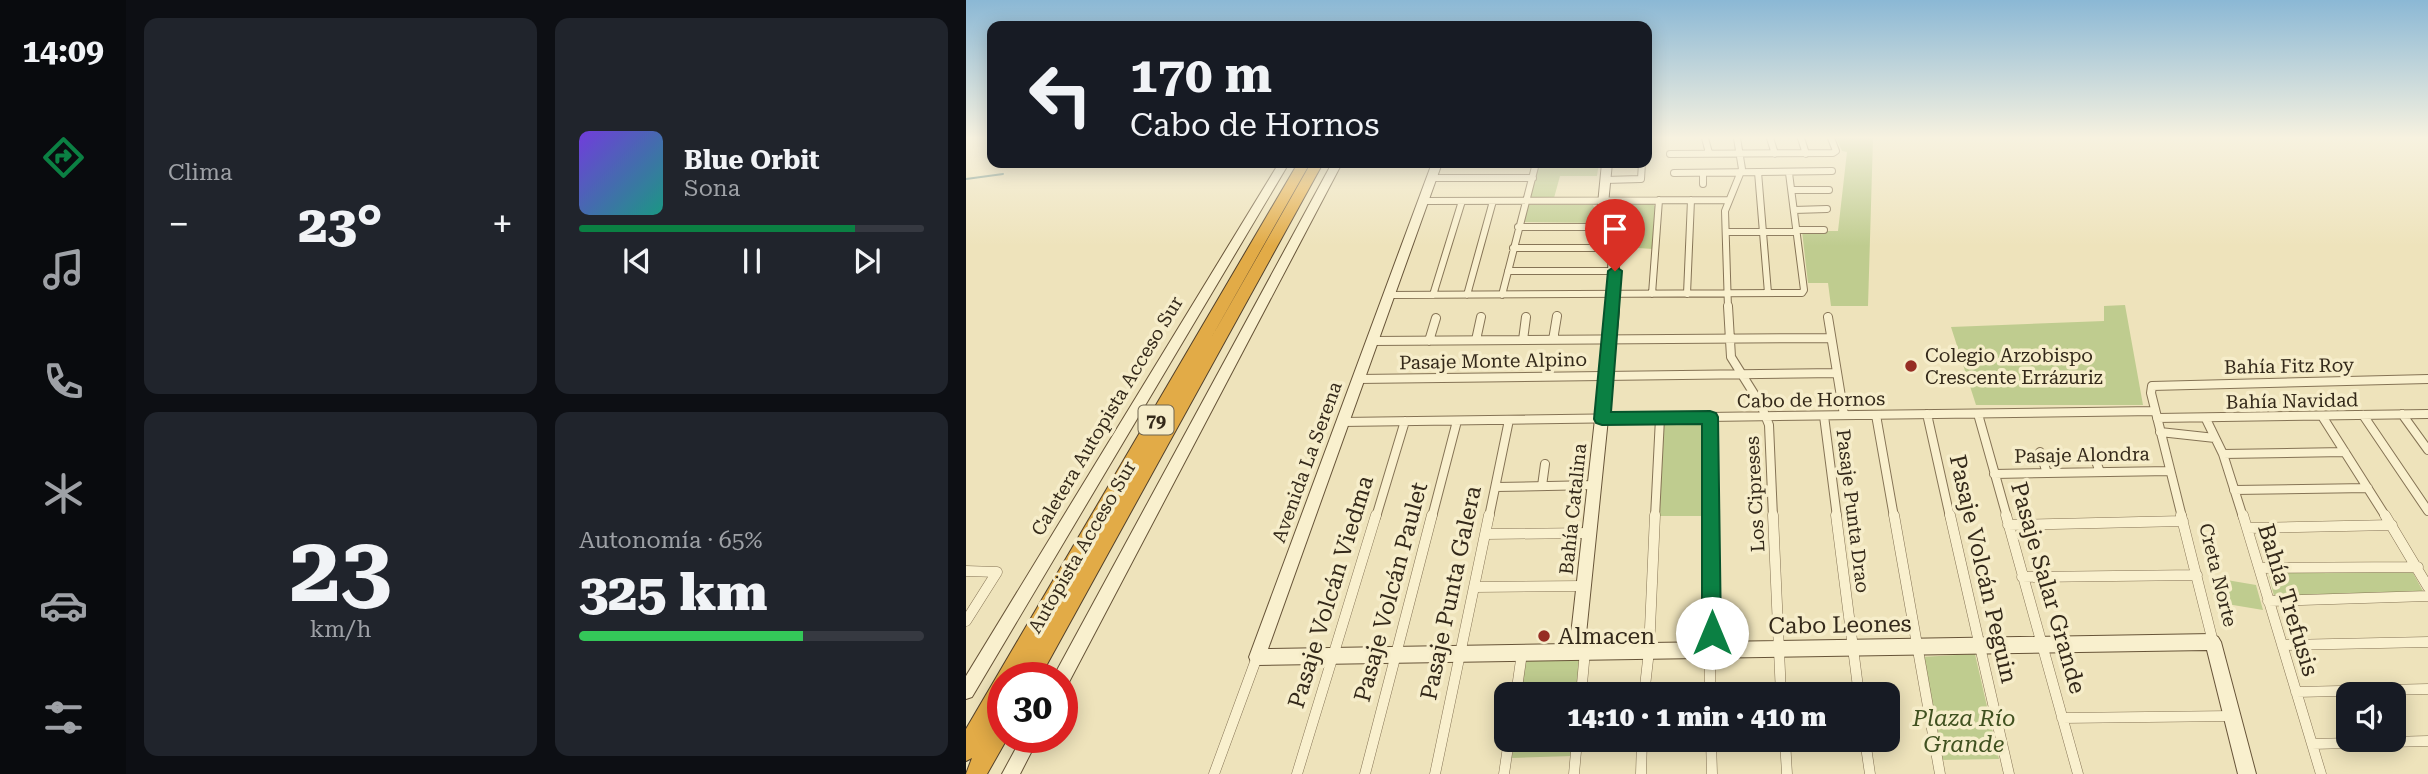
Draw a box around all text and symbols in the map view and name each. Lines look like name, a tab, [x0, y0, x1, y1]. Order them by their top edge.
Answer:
text: 14:09	[22, 32, 104, 70]
text: 170 m	[1130, 47, 1272, 104]
icon: left	[1015, 49, 1106, 140]
text: Cabo de Hornos	[1130, 106, 1379, 144]
icon: directions	[39, 133, 88, 182]
text: Blue Orbit	[684, 145, 820, 175]
text: Clima	[168, 159, 232, 186]
text: Sona	[684, 175, 740, 202]
text: 23°	[298, 194, 383, 255]
pin	[1585, 199, 1645, 271]
text: −	[168, 202, 189, 246]
text: +	[492, 202, 513, 246]
icon: arrive	[1596, 210, 1634, 248]
icon: previous	[618, 242, 656, 280]
icon: pause	[733, 242, 771, 280]
icon: next	[848, 242, 886, 280]
icon: music	[39, 245, 88, 294]
street label: Caletera Autopista Acceso Sur	[1026, 292, 1188, 540]
place label: Colegio Arzobispo Crescente Errázuriz	[1925, 344, 2103, 389]
street label: Pasaje Monte Alpino	[1399, 348, 1587, 374]
street label: Bahía Fitz Roy	[2224, 353, 2355, 379]
icon: phone	[39, 357, 88, 406]
marker: Colegio Arzobispo Crescente Errázuriz	[1903, 358, 1919, 374]
street label: Avenida La Serena	[1267, 378, 1347, 546]
street label: Cabo de Hornos	[1737, 387, 1885, 413]
street label: Bahía Navidad	[2225, 388, 2359, 414]
road number: 79	[1138, 406, 1174, 434]
street label: Pasaje Punta Drao	[1832, 428, 1874, 594]
street label: Los Cipreses	[1740, 435, 1770, 553]
street label: Bahía Catalina	[1555, 442, 1591, 576]
street label: Pasaje Alondra	[2014, 442, 2151, 468]
street label: Pasaje Volcán Peguin	[1944, 452, 2022, 686]
street label: Autopista Acceso Sur	[1023, 457, 1141, 637]
icon: climate	[39, 469, 88, 518]
street label: Pasaje Volcán Viedma	[1283, 472, 1379, 711]
street label: Pasaje Volcán Paulet	[1349, 479, 1433, 705]
street label: Pasaje Salar Grande	[2005, 479, 2091, 697]
street label: Pasaje Punta Galera	[1415, 483, 1487, 703]
text: 23	[290, 517, 391, 623]
street label: Creta Norte	[2194, 521, 2242, 629]
street label: Bahía Trefusis	[2252, 521, 2324, 679]
text: Autonomía · 65%	[579, 527, 763, 554]
text: 325 km	[579, 562, 767, 623]
icon: car	[39, 581, 88, 630]
position arrow	[1675, 596, 1749, 670]
street label: Cabo Leones	[1768, 610, 1912, 640]
text: km/h	[310, 616, 371, 643]
place label: Almacen	[1558, 623, 1655, 650]
marker: Almacen	[1536, 628, 1552, 644]
speed limit sign: 30	[987, 662, 1078, 753]
map controls	[2336, 682, 2406, 752]
button: sound	[2336, 682, 2406, 752]
icon: filters	[39, 693, 88, 742]
text: 14:10 · 1 min · 410 m	[1567, 702, 1827, 732]
park label: Plaza Río Grande	[1912, 705, 2015, 758]

